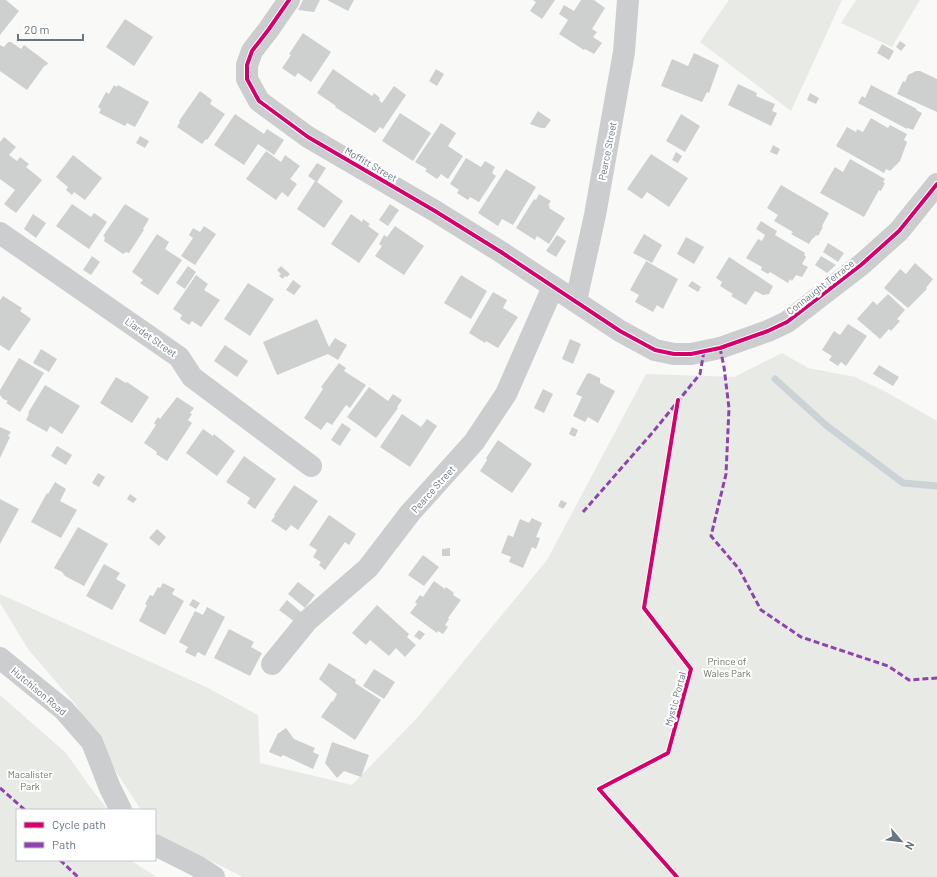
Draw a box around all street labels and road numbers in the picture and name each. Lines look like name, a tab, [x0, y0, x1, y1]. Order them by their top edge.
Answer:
street label: Pearce Street	[595, 120, 619, 181]
street label: Moffitt Street	[343, 144, 400, 184]
street label: Connaught Terrace	[784, 257, 856, 317]
street label: Liardet Street	[123, 315, 180, 359]
street label: Pearce Street	[409, 463, 458, 515]
street label: Hutchison Road	[9, 664, 69, 718]
street label: Mystic Portal	[662, 671, 688, 727]

